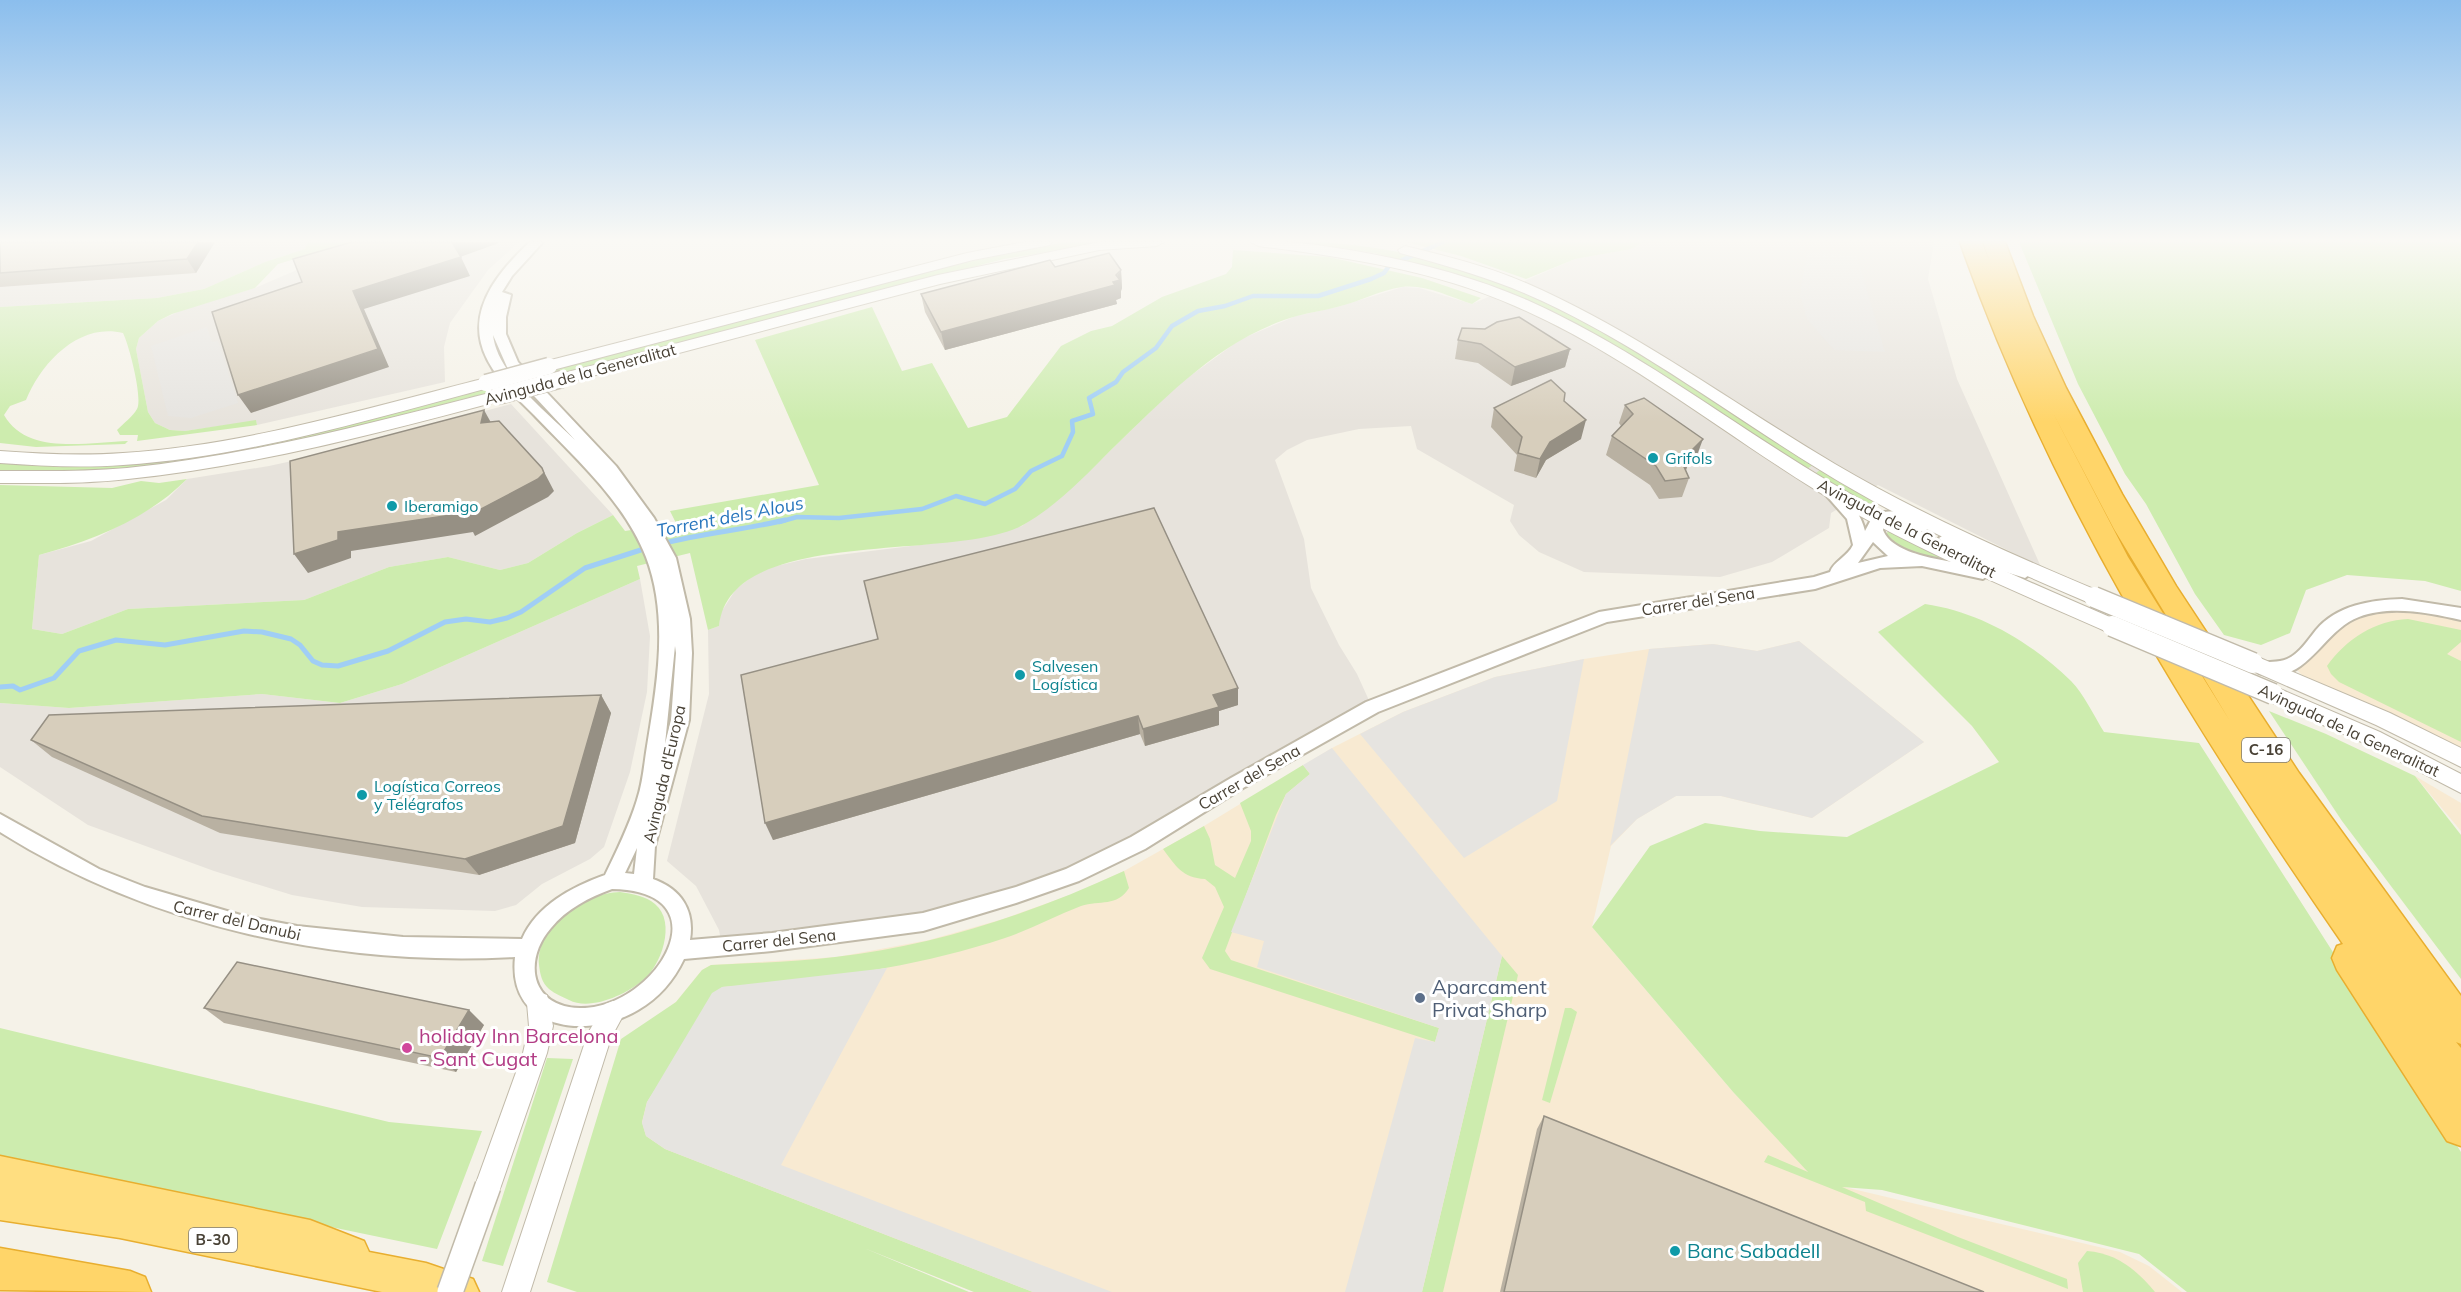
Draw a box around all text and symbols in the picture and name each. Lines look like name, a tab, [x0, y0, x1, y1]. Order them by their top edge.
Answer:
street label: Avinguda de la Generalitat	[482, 339, 678, 409]
place label: Grifols	[1665, 448, 1712, 468]
marker: Grifols	[1646, 451, 1660, 465]
street label: Avinguda de la Generalitat	[1814, 474, 2000, 582]
water label: Torrent dels Alous	[654, 491, 806, 542]
place label: Iberamigo	[404, 496, 478, 516]
marker: Iberamigo	[385, 499, 399, 513]
street label: Carrer del Sena	[1640, 582, 1756, 620]
place label: Salvesen Logística	[1032, 656, 1098, 694]
marker: Salvesen Logística	[1013, 668, 1027, 682]
street label: Avinguda de la Generalitat	[2255, 679, 2443, 781]
street label: Avinguda d'Europa	[638, 703, 690, 845]
road number: C-16	[2242, 738, 2290, 762]
street label: Carrer del Sena	[1194, 740, 1304, 814]
place label: Logística Correos y Telégrafos	[374, 776, 501, 814]
marker: Logística Correos y Telégrafos	[355, 788, 369, 802]
street label: Carrer del Danubi	[171, 896, 303, 944]
street label: Carrer del Sena	[721, 924, 837, 956]
place label: Aparcament Privat Sharp	[1432, 974, 1547, 1022]
marker: Aparcament Privat Sharp	[1413, 991, 1427, 1005]
place label: holiday Inn Barcelona - Sant Cugat	[419, 1023, 618, 1071]
marker: holiday Inn Barcelona - Sant Cugat	[400, 1041, 414, 1055]
road number: B-30	[189, 1228, 237, 1252]
place label: Banc Sabadell	[1687, 1238, 1820, 1263]
marker: Banc Sabadell	[1668, 1244, 1682, 1258]

